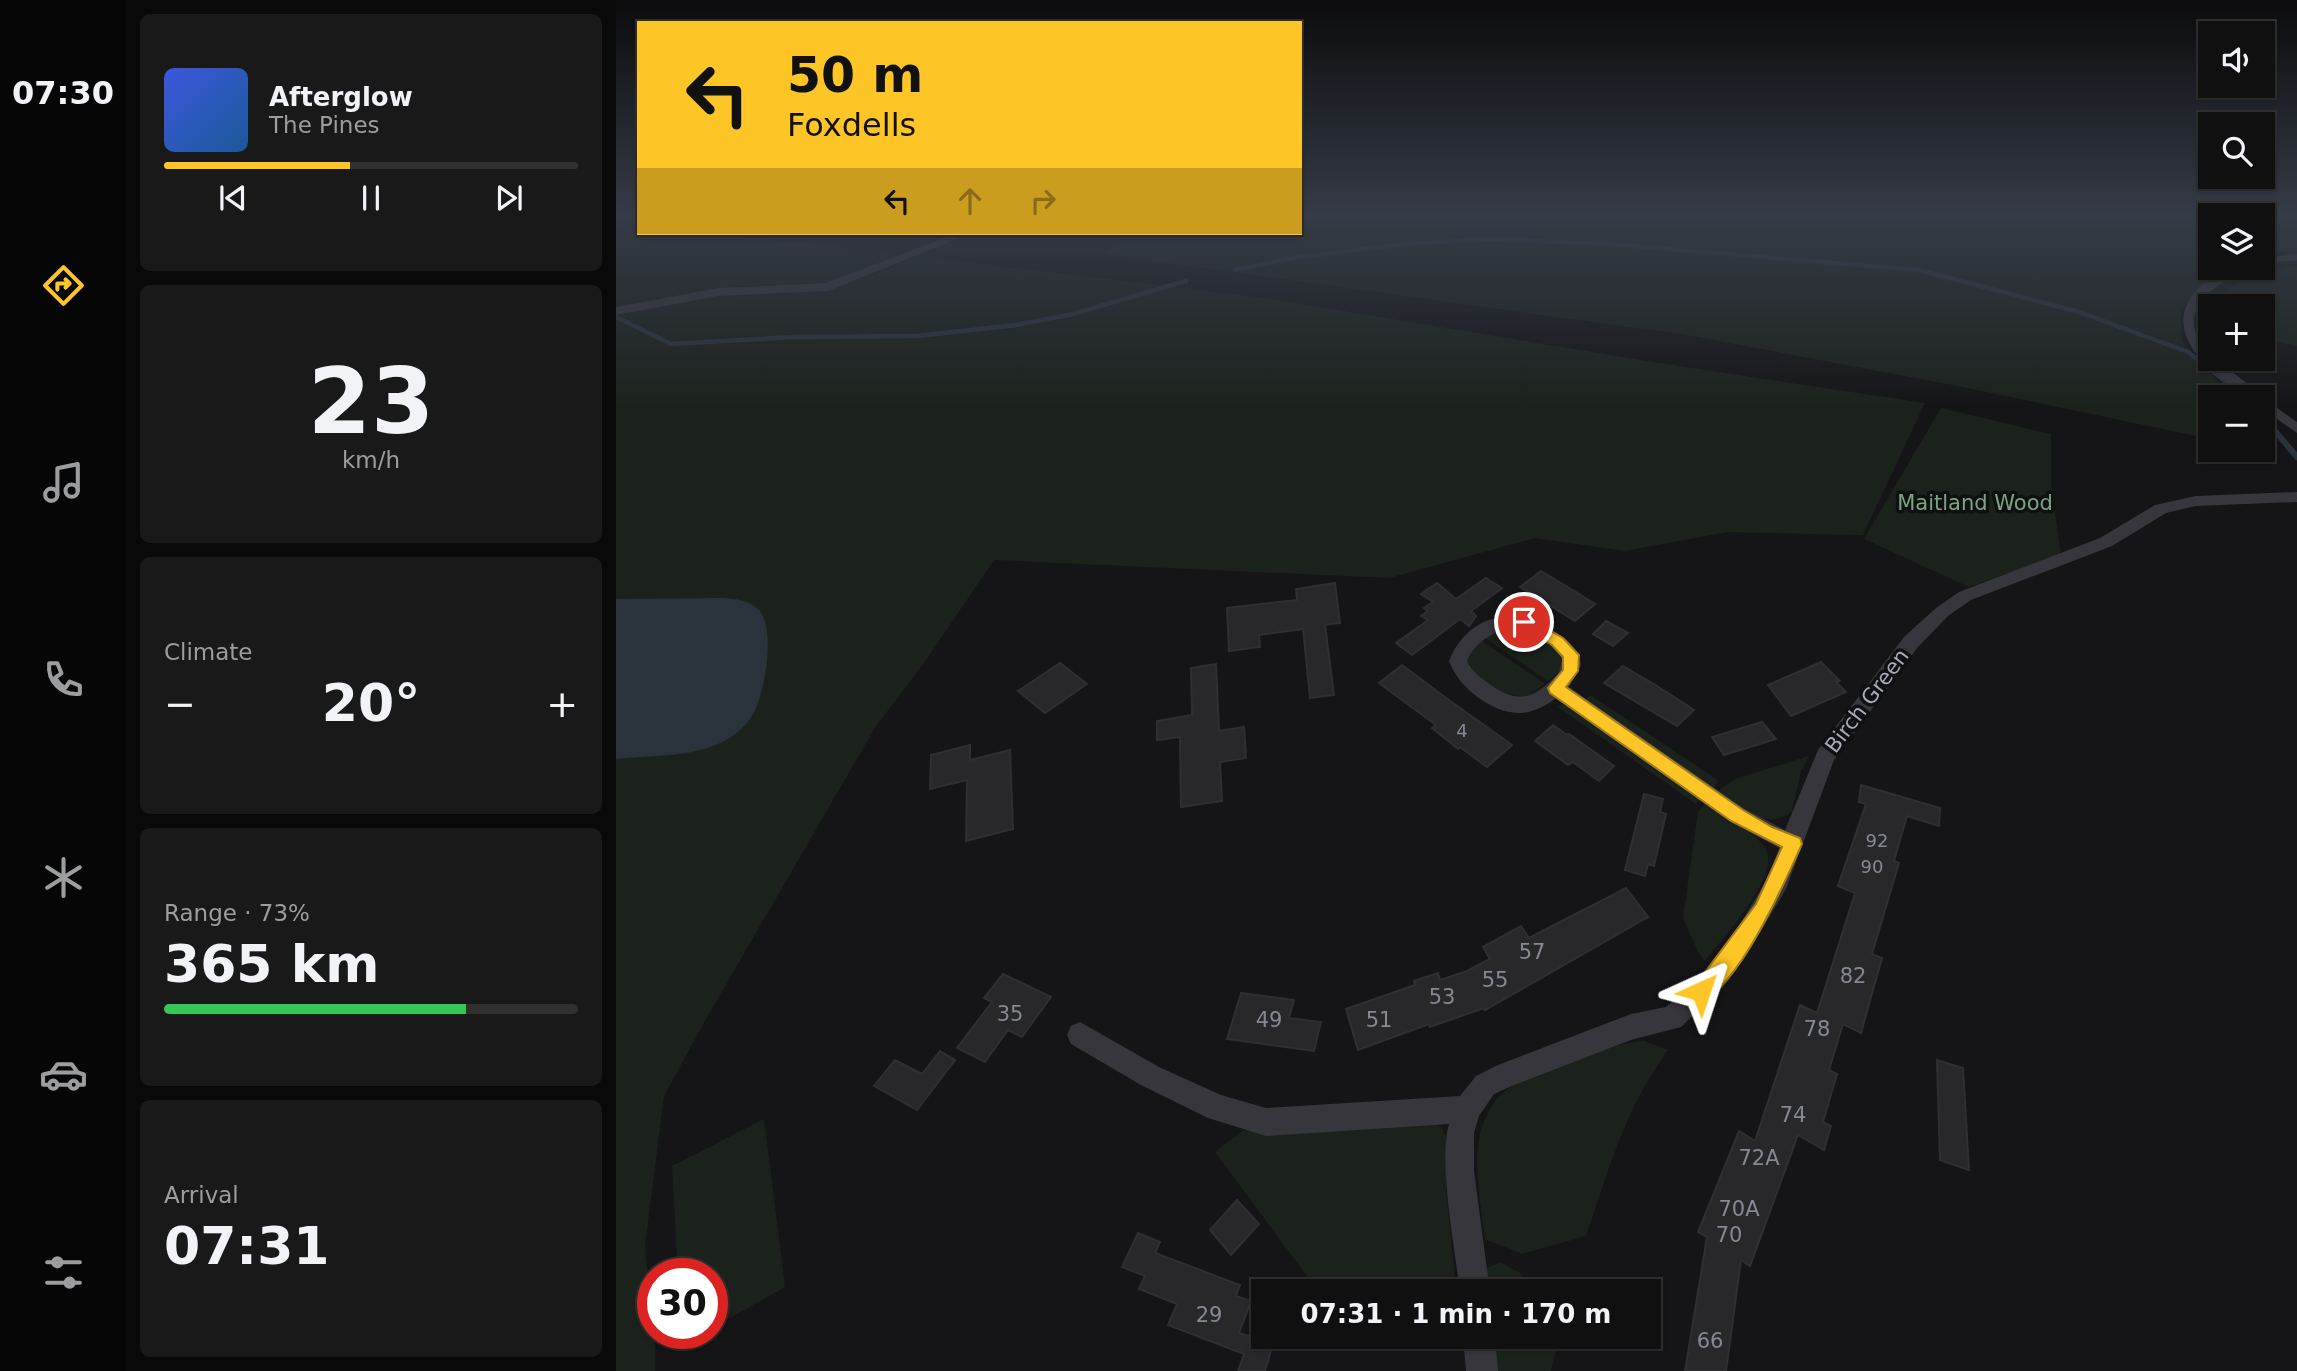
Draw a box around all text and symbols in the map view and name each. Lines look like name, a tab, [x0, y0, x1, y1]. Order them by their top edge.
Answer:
map controls	[2198, 21, 2275, 462]
button: sound	[2198, 21, 2275, 98]
text: 50 m	[787, 47, 923, 104]
icon: left	[672, 49, 763, 140]
text: 07:30	[12, 74, 114, 112]
text: Afterglow	[269, 82, 413, 112]
text: Foxdells	[787, 106, 916, 144]
text: The Pines	[269, 112, 380, 138]
button: search	[2198, 112, 2275, 189]
icon: previous	[214, 179, 252, 217]
icon: pause	[352, 179, 390, 217]
icon: next	[490, 179, 528, 217]
icon: left	[878, 182, 916, 220]
icon: ahead	[951, 182, 989, 220]
icon: right	[1024, 182, 1062, 220]
button: layers	[2198, 203, 2275, 280]
icon: directions	[39, 261, 88, 310]
button: +	[2198, 294, 2275, 371]
text: 23	[308, 349, 434, 454]
button: −	[2198, 385, 2275, 462]
text: km/h	[342, 447, 400, 473]
icon: music	[39, 458, 88, 507]
park label: Maitland Wood	[1897, 491, 2053, 515]
pin	[1494, 592, 1554, 652]
icon: arrive	[1505, 603, 1543, 641]
text: Climate	[164, 639, 253, 665]
street label: Birch Green	[1820, 644, 1914, 758]
icon: phone	[39, 655, 88, 704]
text: 20°	[322, 673, 420, 733]
text: −	[164, 682, 196, 726]
text: +	[546, 682, 578, 726]
house number: 4	[1456, 720, 1468, 741]
house number: 92	[1866, 830, 1888, 851]
icon: climate	[39, 853, 88, 902]
house number: 90	[1861, 856, 1883, 877]
text: Range · 73%	[164, 900, 310, 926]
text: 365 km	[164, 934, 379, 994]
house number: 57	[1519, 940, 1545, 964]
position arrow	[1664, 954, 1738, 1028]
house number: 82	[1840, 964, 1866, 988]
house number: 55	[1482, 968, 1508, 992]
house number: 53	[1429, 985, 1455, 1009]
house number: 35	[997, 1002, 1023, 1026]
house number: 49	[1256, 1008, 1282, 1032]
house number: 51	[1366, 1008, 1392, 1032]
house number: 78	[1804, 1017, 1830, 1041]
icon: car	[39, 1050, 88, 1099]
house number: 74	[1780, 1103, 1806, 1127]
house number: 72A	[1738, 1146, 1780, 1170]
text: Arrival	[164, 1182, 239, 1208]
house number: 70A	[1718, 1197, 1760, 1221]
text: 07:31	[164, 1216, 330, 1276]
house number: 70	[1716, 1223, 1742, 1247]
icon: filters	[39, 1248, 88, 1297]
speed limit sign: 30	[637, 1258, 728, 1349]
text: 07:31 · 1 min · 170 m	[1301, 1299, 1611, 1329]
house number: 29	[1196, 1303, 1222, 1327]
house number: 66	[1697, 1329, 1723, 1353]

